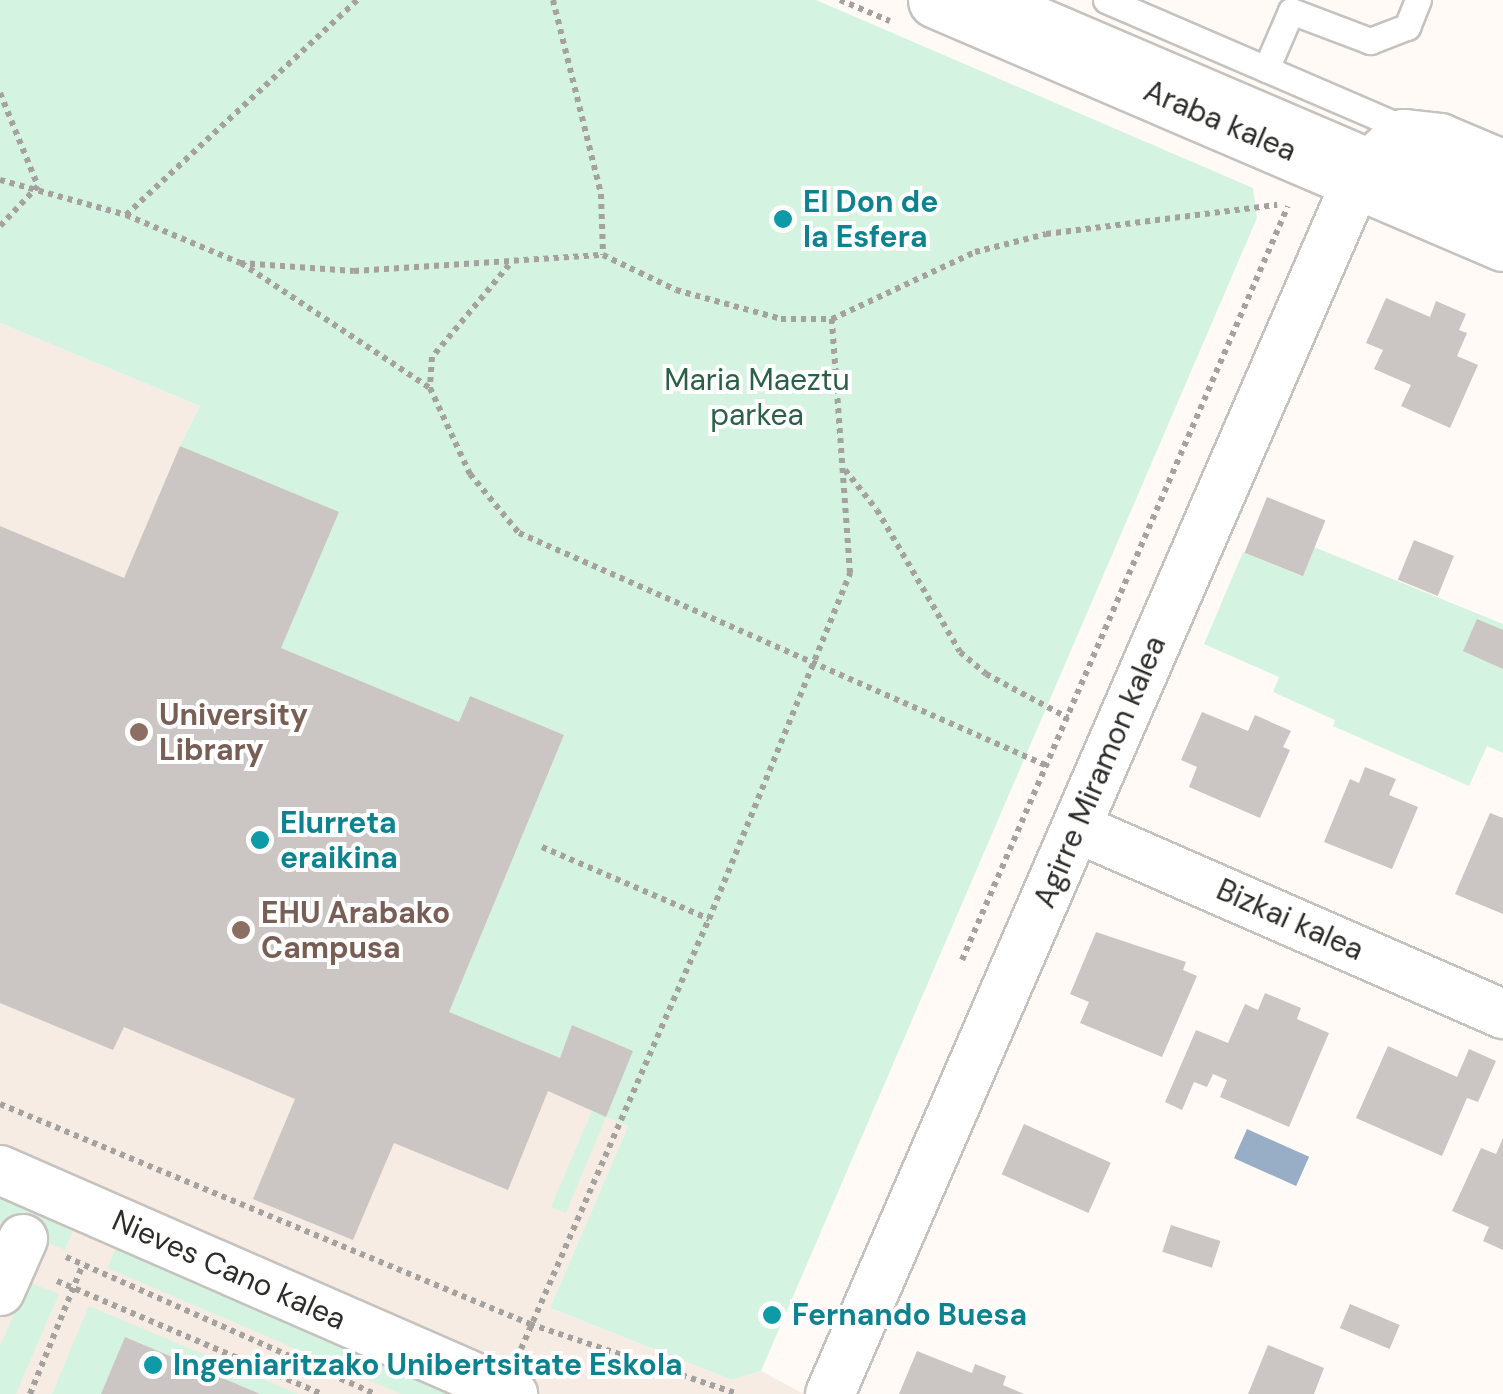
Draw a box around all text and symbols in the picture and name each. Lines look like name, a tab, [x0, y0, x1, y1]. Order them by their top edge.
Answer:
street label: Araba kalea	[1139, 73, 1301, 169]
place label: El Don de la Esfera	[803, 184, 938, 254]
marker: El Don de la Esfera	[772, 208, 794, 230]
park label: Maria Maeztu parkea	[664, 362, 850, 432]
street label: Agirre Miramon kalea	[1026, 631, 1174, 913]
place label: University Library	[159, 697, 308, 768]
marker: University Library	[128, 721, 150, 743]
place label: Elurreta eraikina	[280, 805, 398, 876]
marker: Elurreta eraikina	[249, 829, 271, 851]
street label: Bizkai kalea	[1211, 872, 1369, 968]
place label: EHU Arabako Campusa	[261, 895, 450, 966]
marker: EHU Arabako Campusa	[230, 919, 252, 941]
street label: Nieves Cano kalea	[107, 1202, 351, 1338]
place label: Fernando Buesa	[792, 1297, 1027, 1333]
marker: Fernando Buesa	[761, 1304, 783, 1326]
place label: Ingeniaritzako Unibertsitate Eskola	[173, 1347, 682, 1383]
marker: Ingeniaritzako Unibertsitate Eskola	[142, 1354, 164, 1376]

